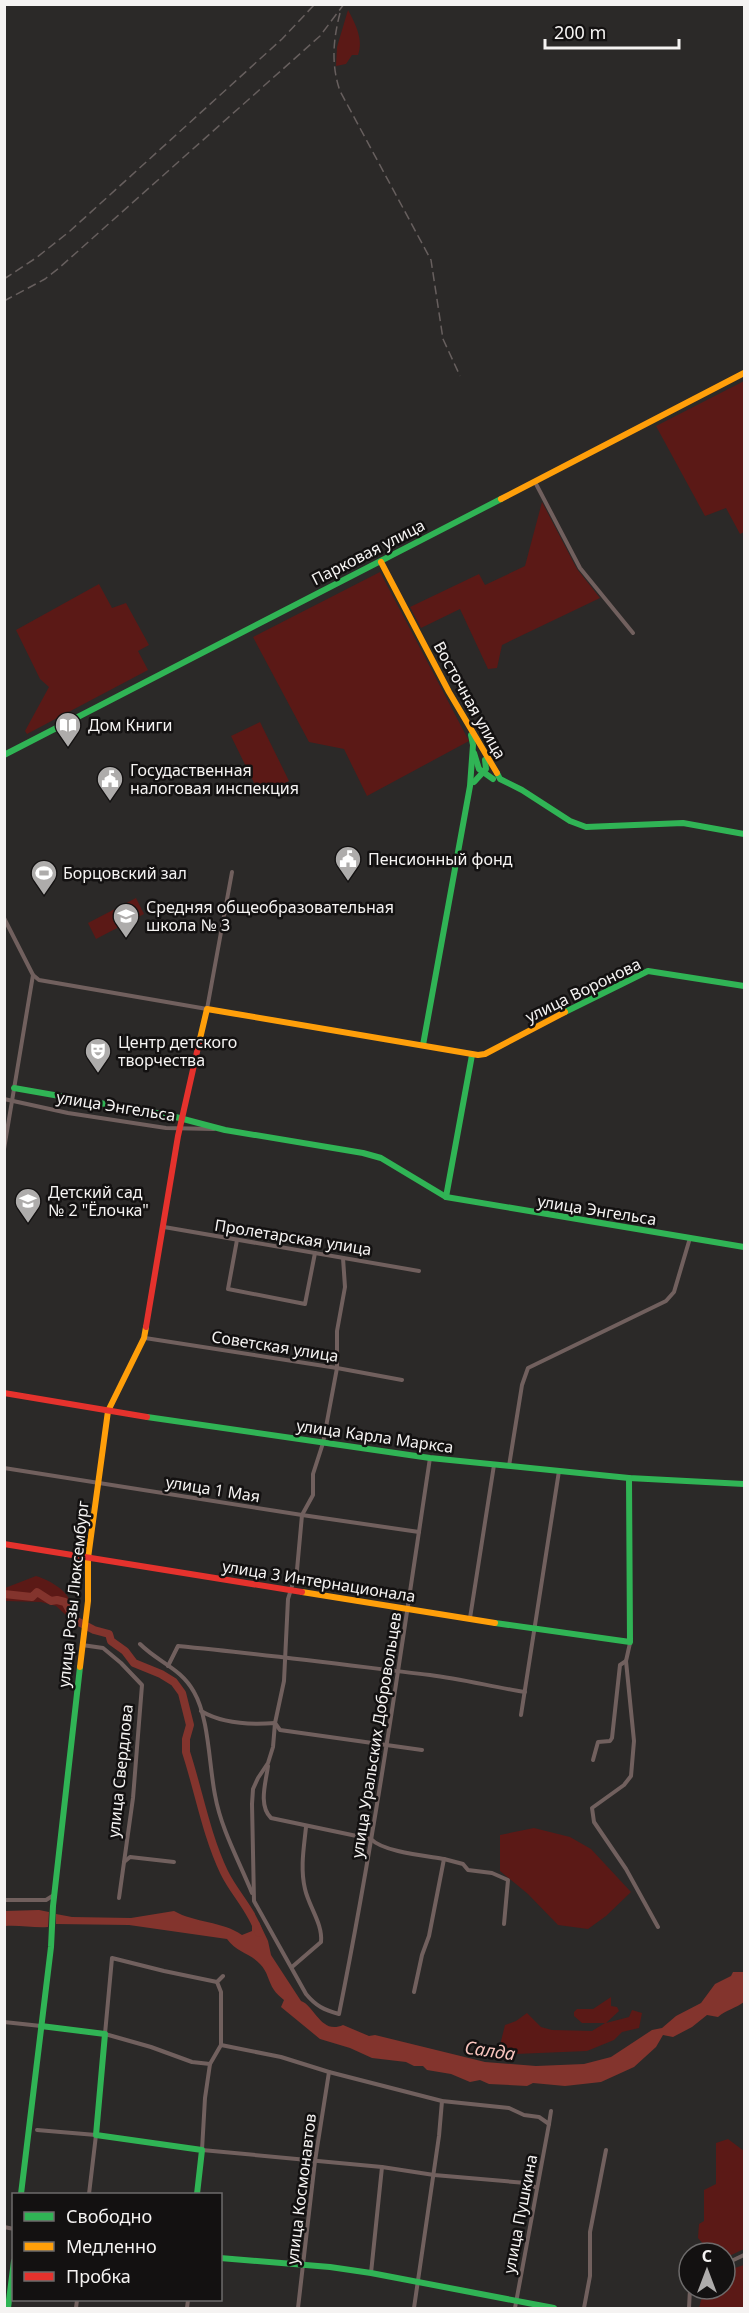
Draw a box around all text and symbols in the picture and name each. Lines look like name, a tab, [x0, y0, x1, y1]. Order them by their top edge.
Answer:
scale bar	[545, 12, 678, 50]
text: 200 m	[554, 20, 606, 44]
street label: Парковая улица	[307, 514, 429, 590]
street label: Восточная улица	[429, 637, 511, 763]
library icon: Дом Книги	[53, 710, 83, 748]
place label: Дом Книги	[88, 714, 172, 736]
place label: Госудаственная налоговая инспекция	[130, 759, 299, 799]
public building icon: Госудаственная налоговая инспекция	[95, 764, 125, 802]
public building icon: Пенсионный фонд	[333, 844, 363, 882]
place label: Пенсионный фонд	[368, 848, 513, 870]
sports icon: Борцовский зал	[29, 858, 59, 896]
place label: Борцовский зал	[63, 862, 187, 884]
place label: Средняя общеобразовательная школа № 3	[146, 896, 394, 936]
school or university icon: Средняя общеобразовательная школа № 3	[111, 901, 141, 939]
street label: улица Воронова	[522, 953, 644, 1027]
place label: Центр детского творчества	[118, 1031, 237, 1071]
theatre icon: Центр детского творчества	[83, 1036, 113, 1074]
street label: улица Энгельса	[55, 1086, 177, 1126]
place label: Детский сад № 2 "Ёлочка"	[48, 1181, 149, 1221]
school or university icon: Детский сад № 2 "Ёлочка"	[13, 1186, 43, 1224]
street label: улица Энгельса	[536, 1190, 658, 1230]
street label: Пролетарская улица	[213, 1214, 373, 1260]
street label: Советская улица	[210, 1325, 340, 1367]
street label: улица Карла Маркса	[295, 1414, 455, 1458]
street label: улица 1 Мая	[164, 1471, 262, 1507]
street label: улица Розы Люксембург	[52, 1500, 94, 1688]
street label: улица 3 Интернационала	[221, 1555, 417, 1607]
street label: улица Уральских Добровольцев	[346, 1610, 406, 1860]
street label: улица Свердлова	[102, 1703, 138, 1839]
water label: Салда	[463, 2035, 517, 2065]
street label: улица Космонавтов	[281, 2112, 321, 2266]
street label: улица Пушкина	[498, 2153, 542, 2275]
legend	[12, 2193, 222, 2301]
text: Свободно	[66, 2204, 152, 2228]
text: Медленно	[66, 2234, 157, 2258]
north arrow	[677, 2241, 737, 2301]
text: С	[702, 2245, 712, 2267]
text: Пробка	[66, 2264, 131, 2288]

